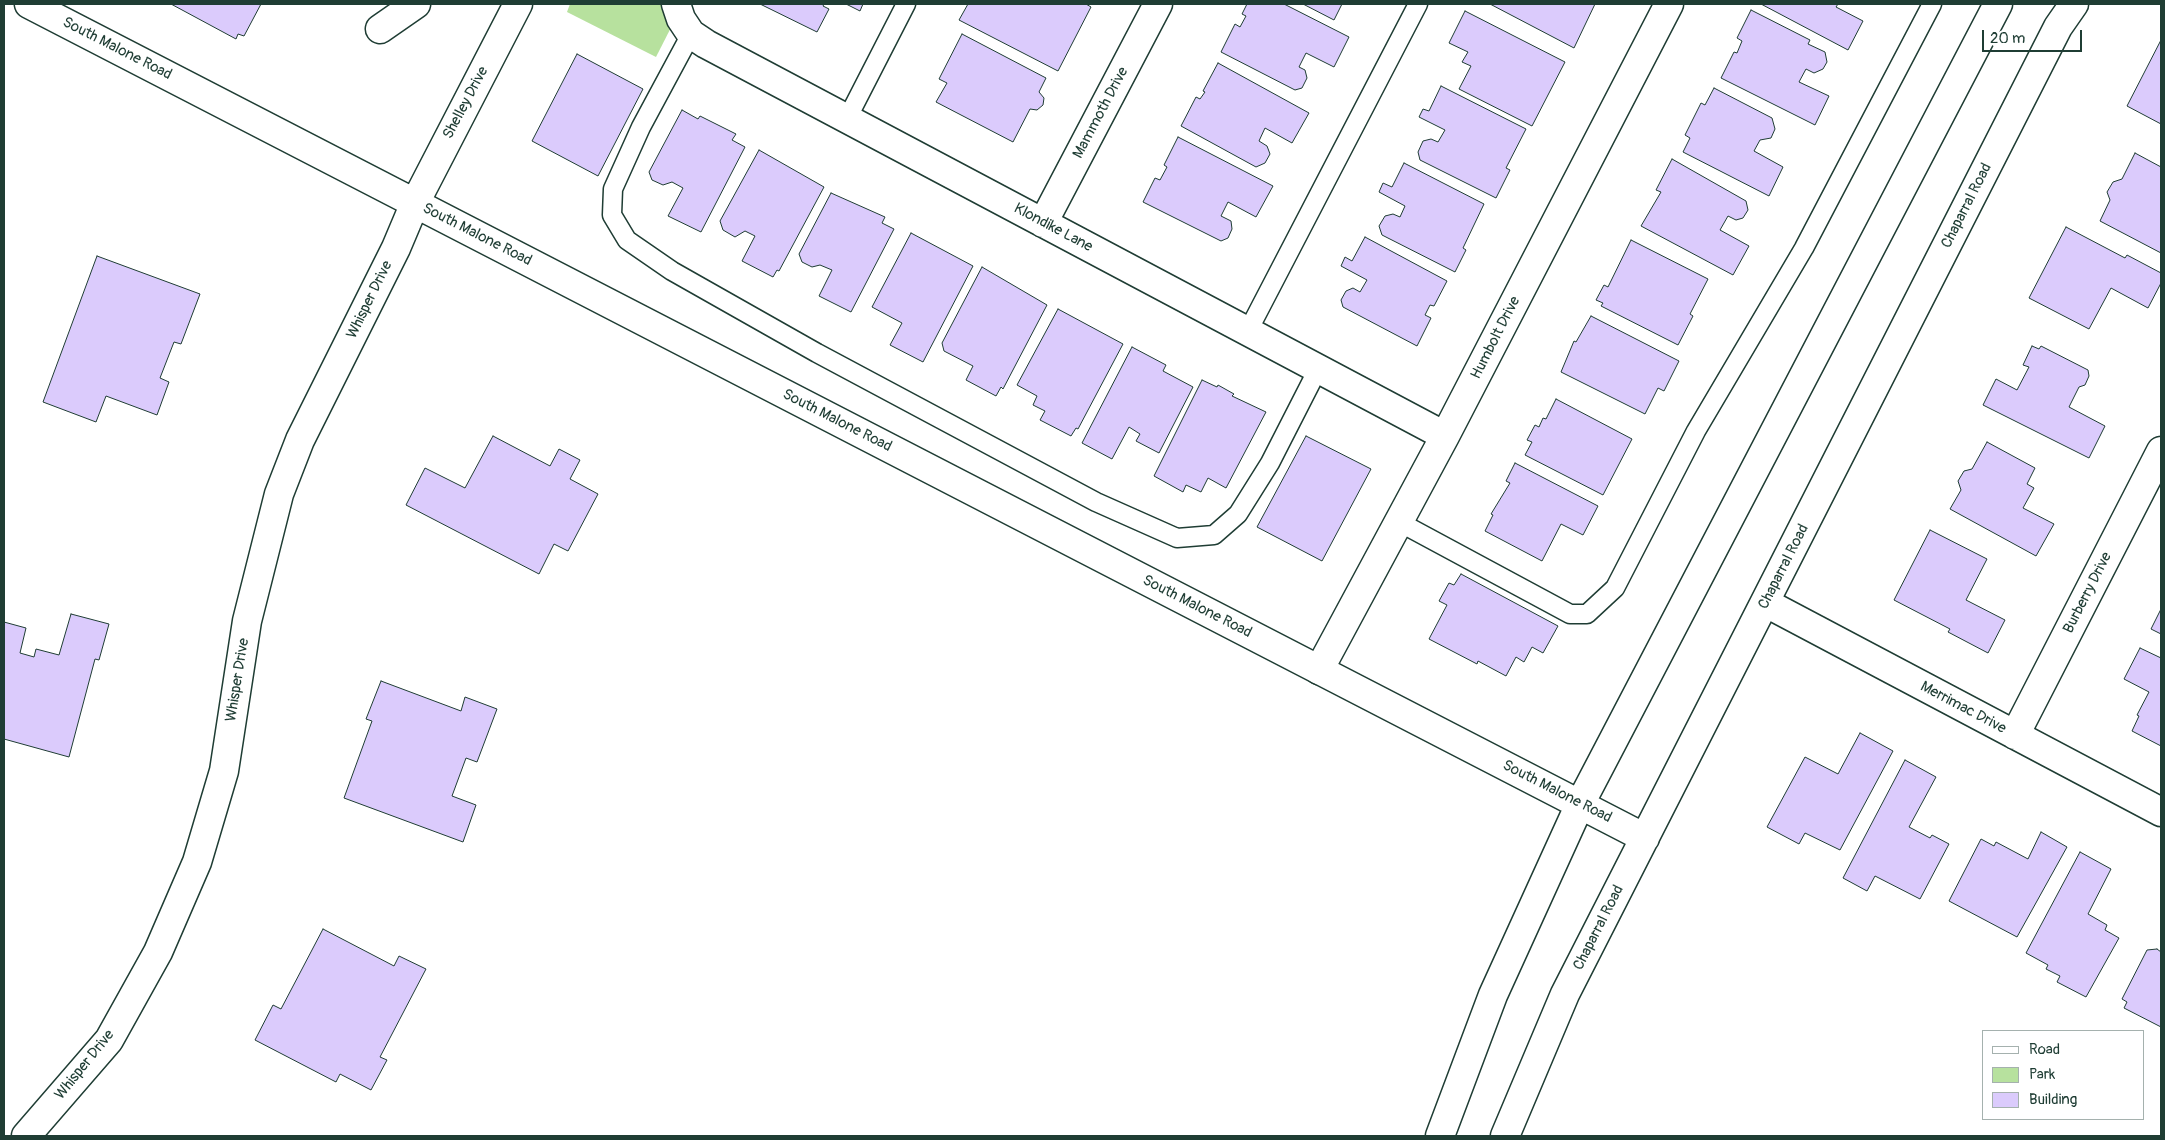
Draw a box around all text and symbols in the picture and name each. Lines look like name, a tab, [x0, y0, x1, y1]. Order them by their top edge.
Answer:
street label: South Malone Road	[59, 14, 175, 84]
scale bar	[1985, 20, 2085, 52]
text: 20 m	[1990, 29, 2025, 48]
street label: Shelley Drive	[439, 64, 493, 142]
street label: Mammoth Drive	[1069, 64, 1133, 162]
street label: Chaparral Road	[1938, 161, 1996, 251]
street label: South Malone Road	[419, 200, 535, 270]
street label: Klondike Lane	[1010, 200, 1096, 256]
street label: Whisper Drive	[343, 258, 397, 342]
street label: Humbolt Drive	[1468, 294, 1524, 382]
street label: South Malone Road	[779, 386, 895, 456]
street label: Chaparral Road	[1755, 522, 1813, 612]
street label: Burberry Drive	[2060, 549, 2116, 637]
street label: South Malone Road	[1139, 572, 1255, 642]
street label: Whisper Drive	[223, 637, 253, 723]
street label: Merrimac Drive	[1917, 678, 2009, 738]
street label: South Malone Road	[1499, 757, 1615, 827]
street label: Chaparral Road	[1570, 883, 1628, 973]
street label: Whisper Drive	[51, 1027, 119, 1103]
legend	[1982, 1030, 2145, 1120]
text: Road	[2029, 1040, 2060, 1059]
text: Park	[2029, 1065, 2055, 1084]
text: Building	[2029, 1090, 2077, 1109]

